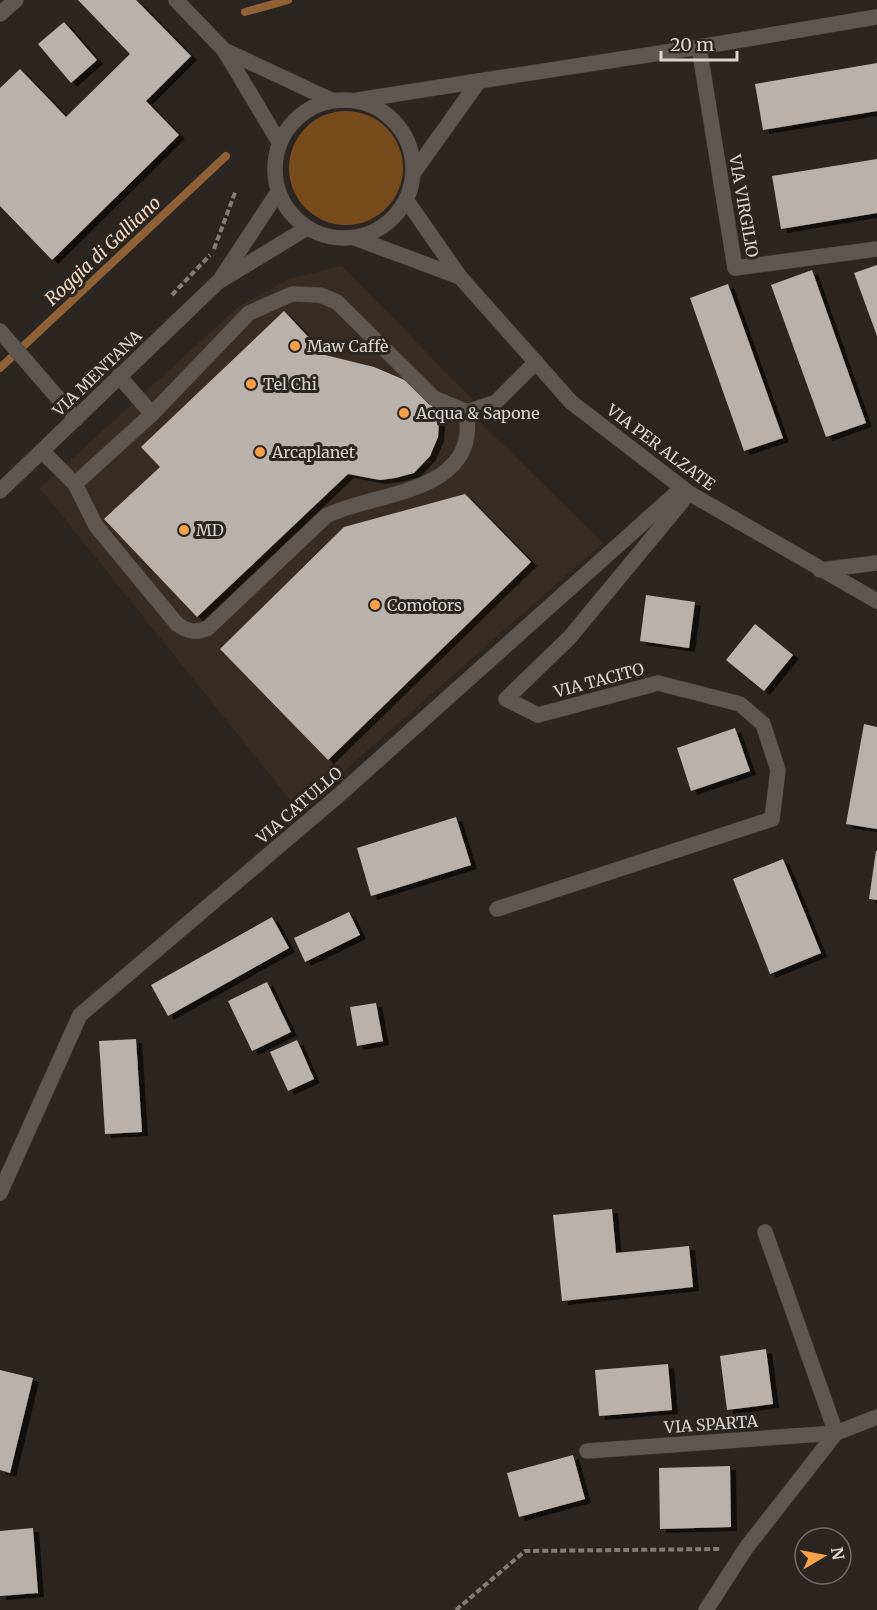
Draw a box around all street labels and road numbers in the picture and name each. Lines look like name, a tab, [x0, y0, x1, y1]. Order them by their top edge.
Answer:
street label: VIA VIRGILIO	[725, 152, 763, 259]
street label: VIA MENTANA	[48, 325, 146, 421]
street label: VIA PER ALZATE	[602, 399, 720, 495]
street label: VIA TACITO	[551, 658, 647, 702]
street label: VIA CATULLO	[251, 762, 346, 848]
street label: VIA SPARTA	[662, 1411, 759, 1437]

